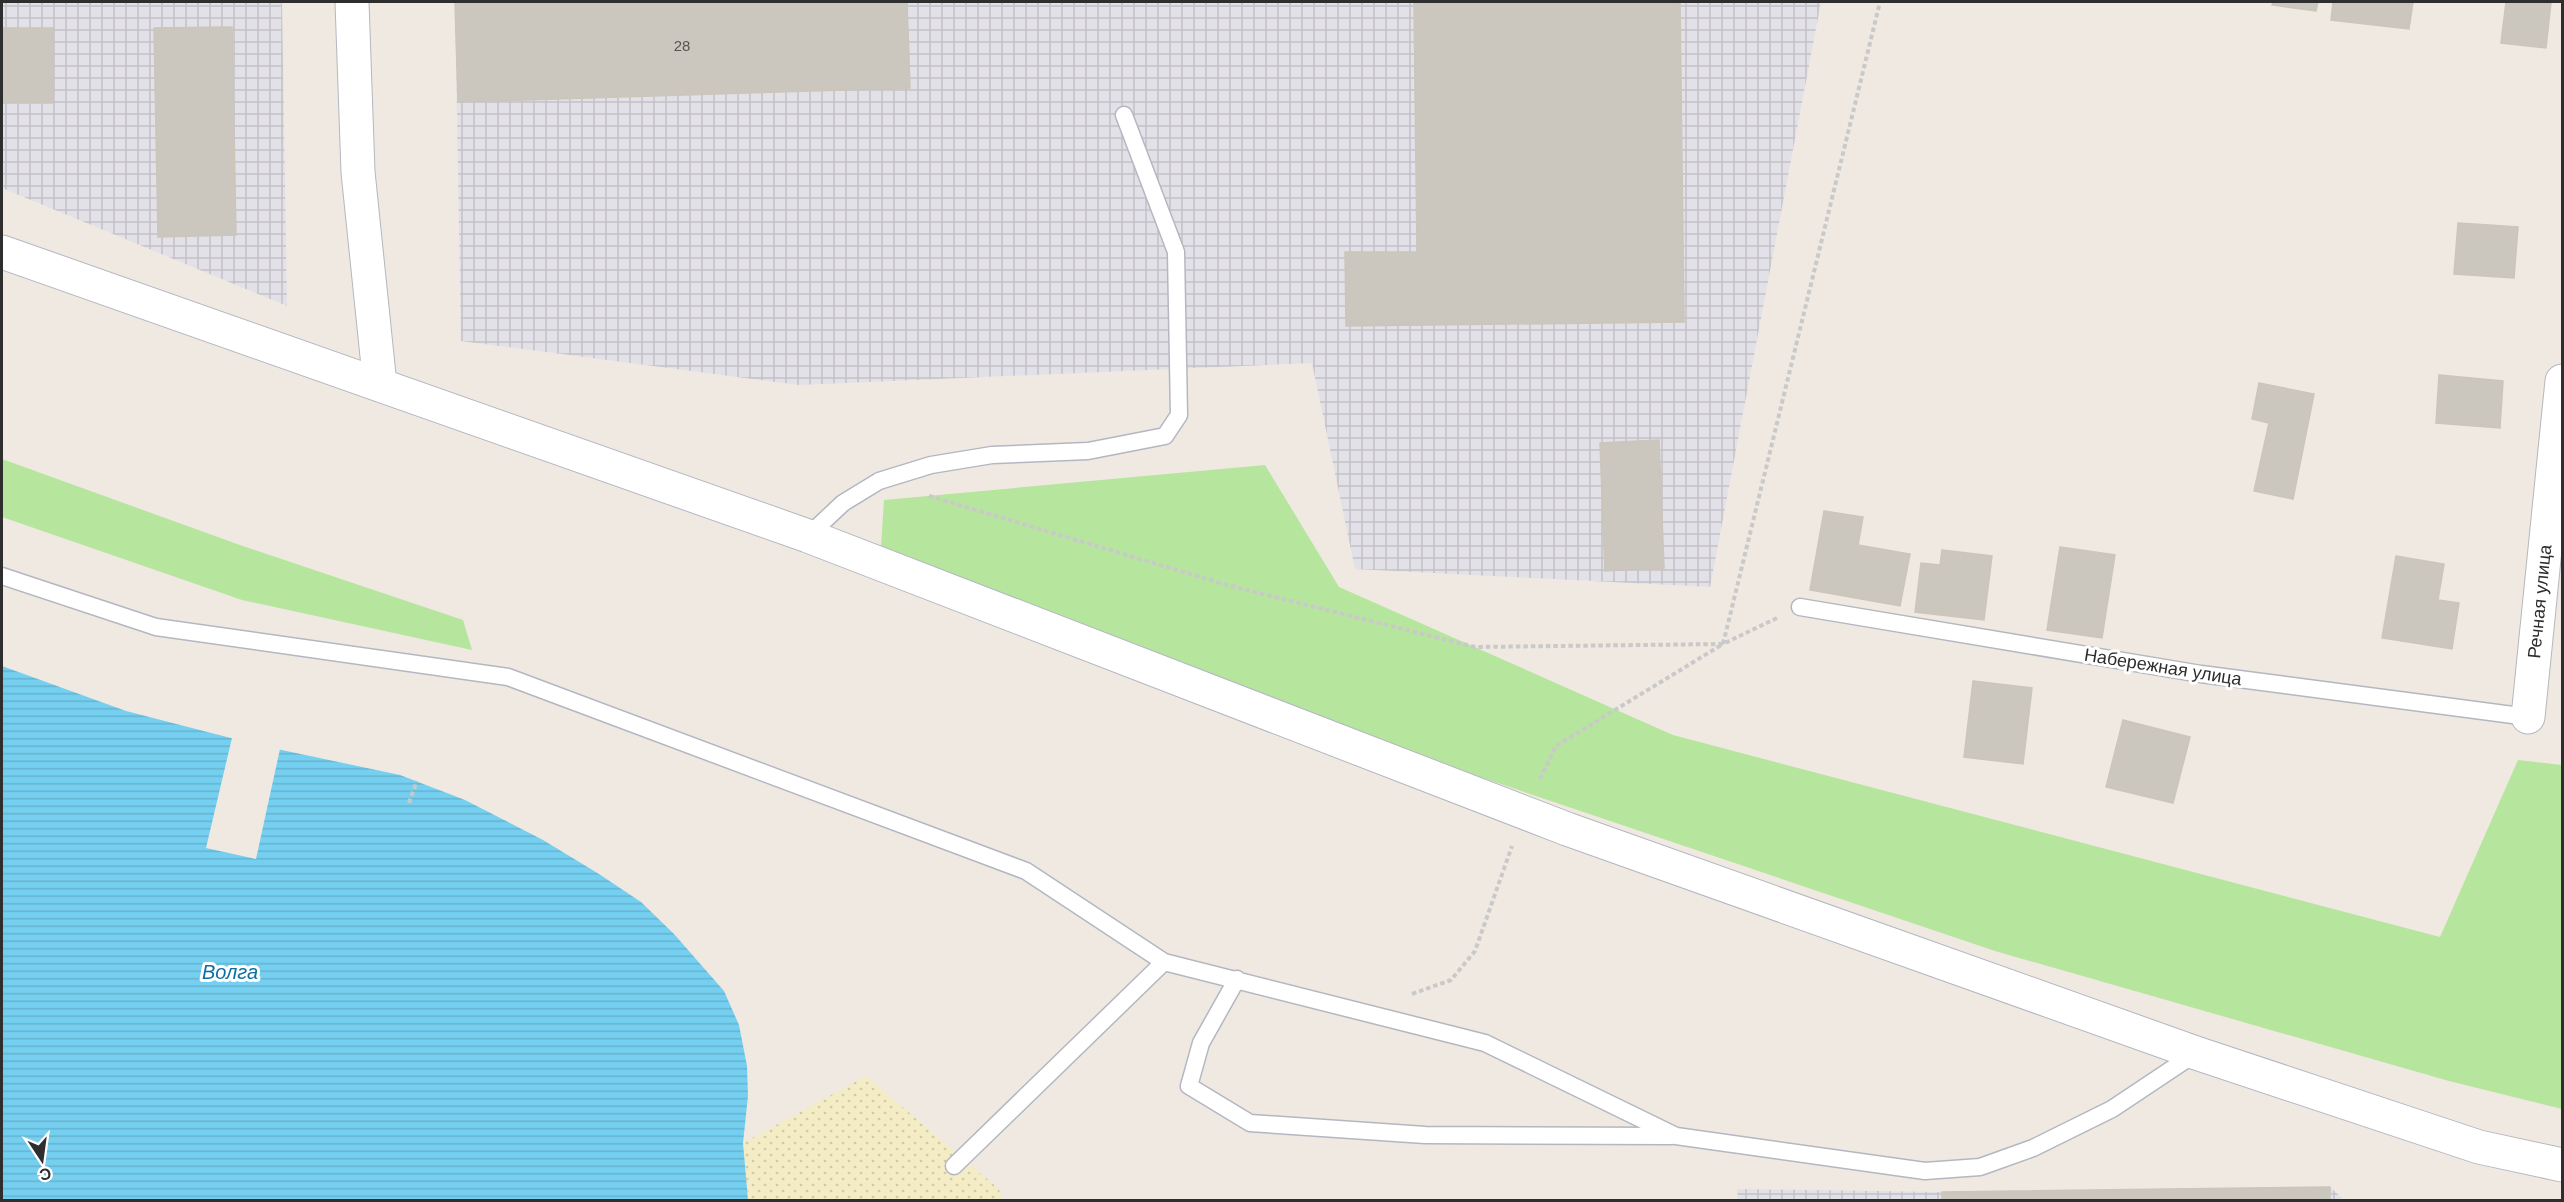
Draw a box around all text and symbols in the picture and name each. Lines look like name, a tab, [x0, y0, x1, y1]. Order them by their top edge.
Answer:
house number: 28	[674, 37, 690, 54]
street label: Речная улица	[2524, 543, 2555, 659]
street label: Набережная улица	[2083, 645, 2244, 689]
water label: Волга	[202, 961, 258, 983]
north arrow	[12, 1130, 72, 1190]
text: С	[37, 1165, 53, 1184]

